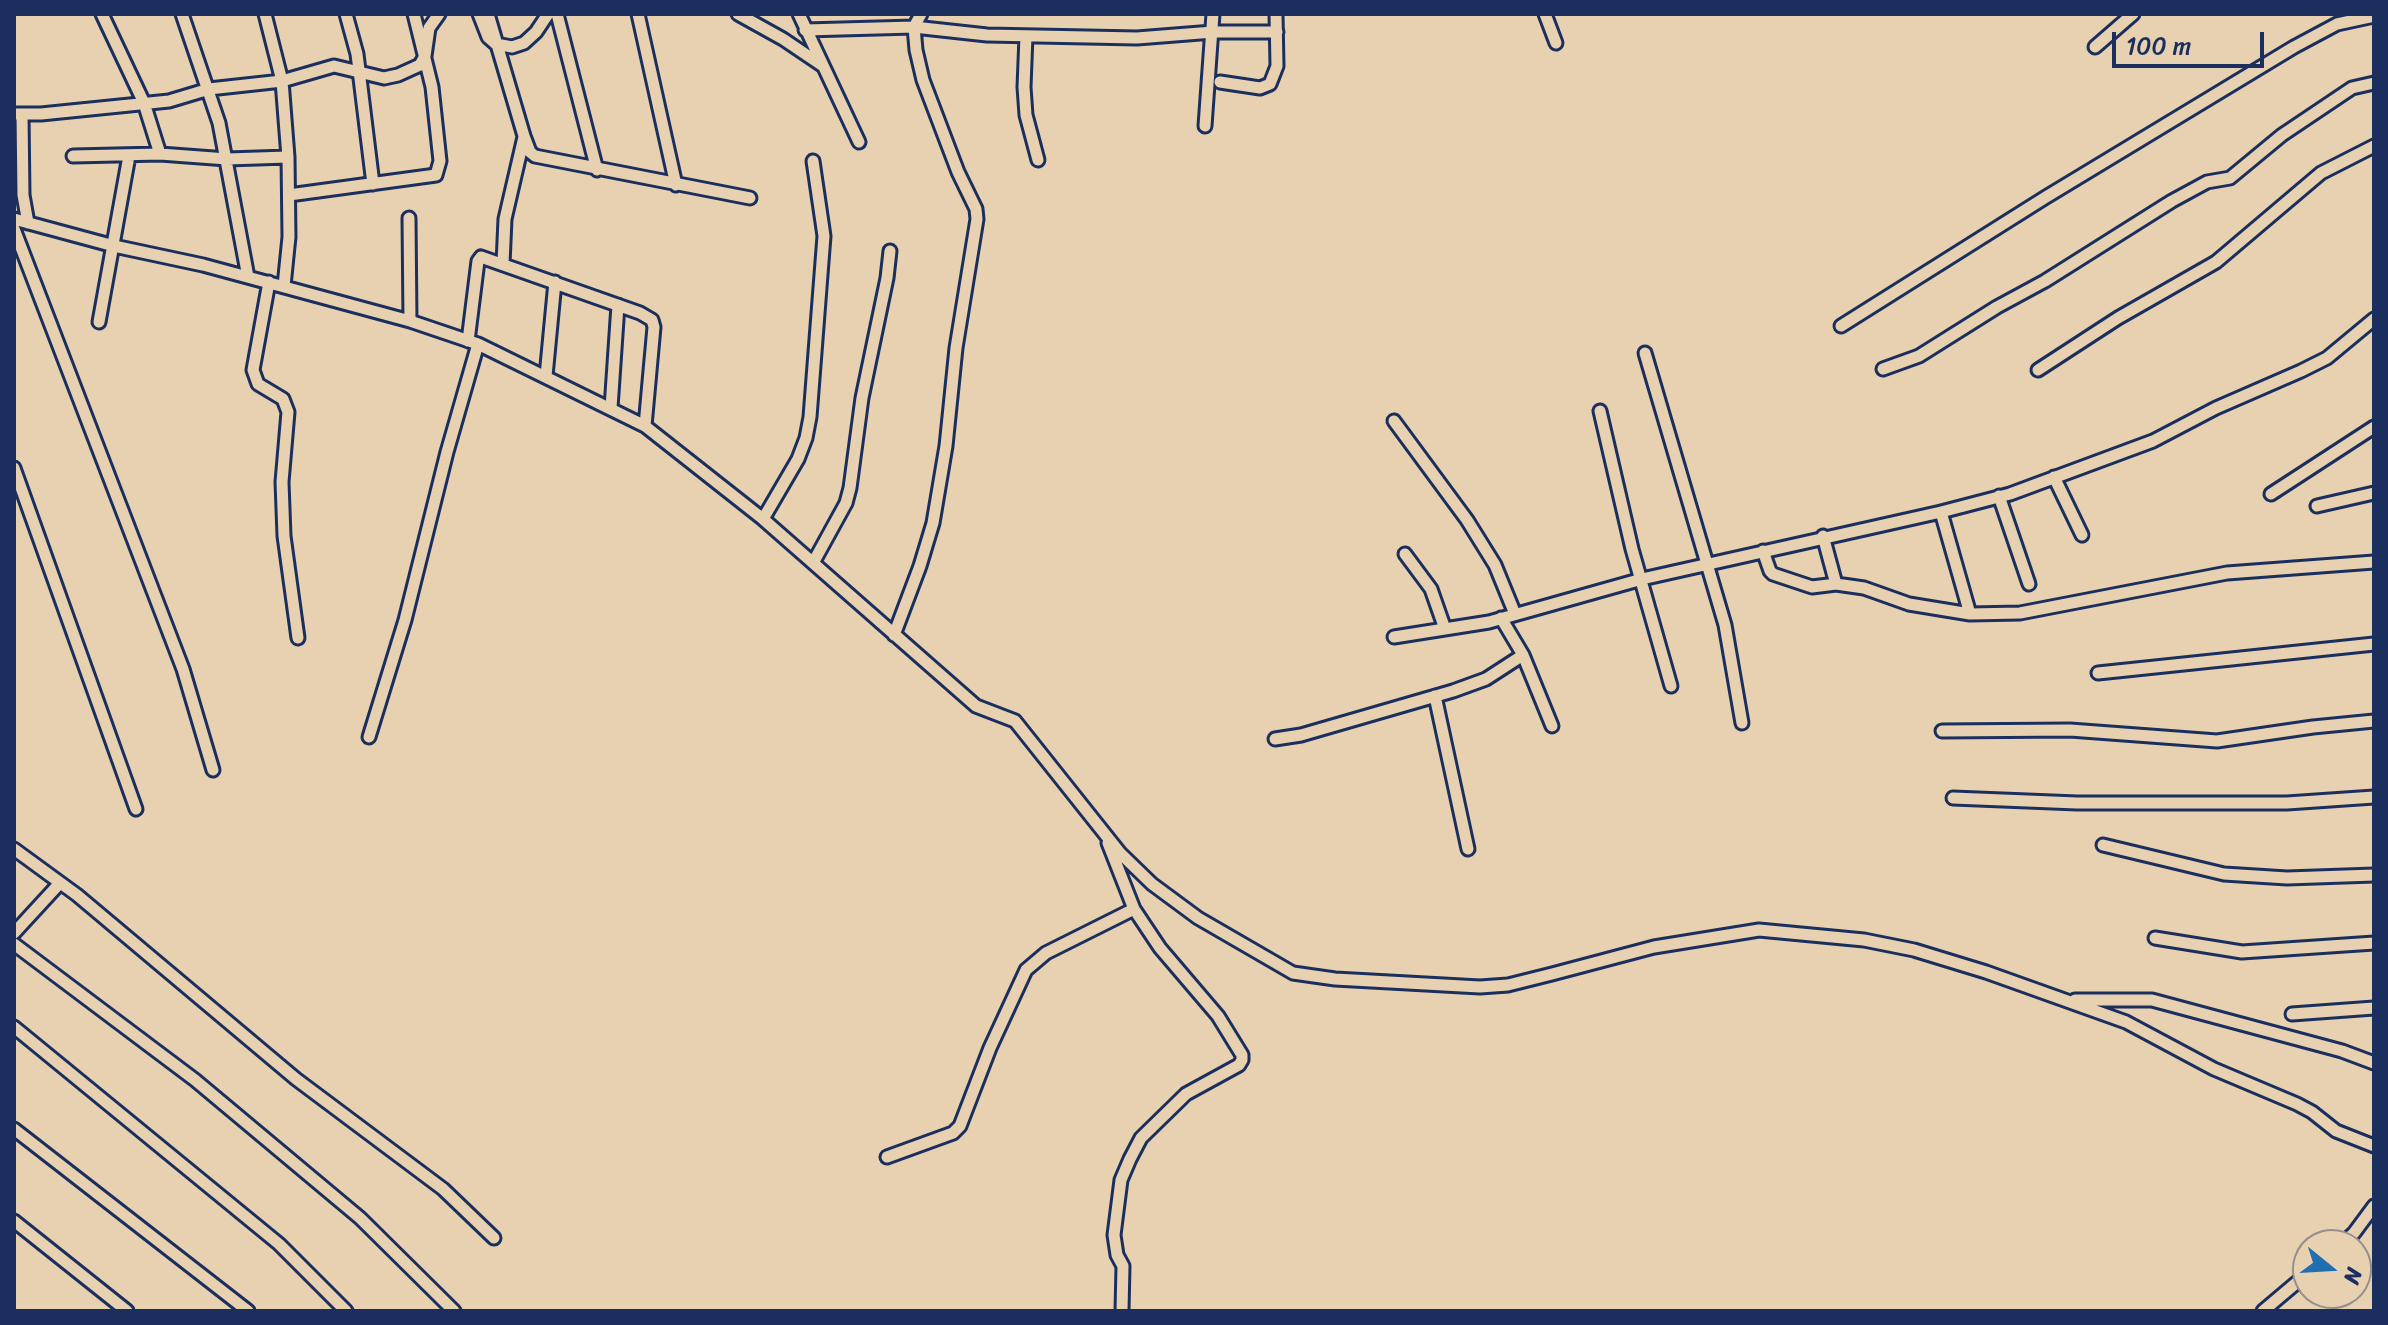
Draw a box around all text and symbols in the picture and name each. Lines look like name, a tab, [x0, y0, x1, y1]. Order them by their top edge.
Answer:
scale bar	[2116, 16, 2268, 66]
text: 100 m	[2126, 25, 2191, 67]
north arrow	[2292, 1229, 2372, 1309]
text: N	[2332, 1263, 2374, 1289]

